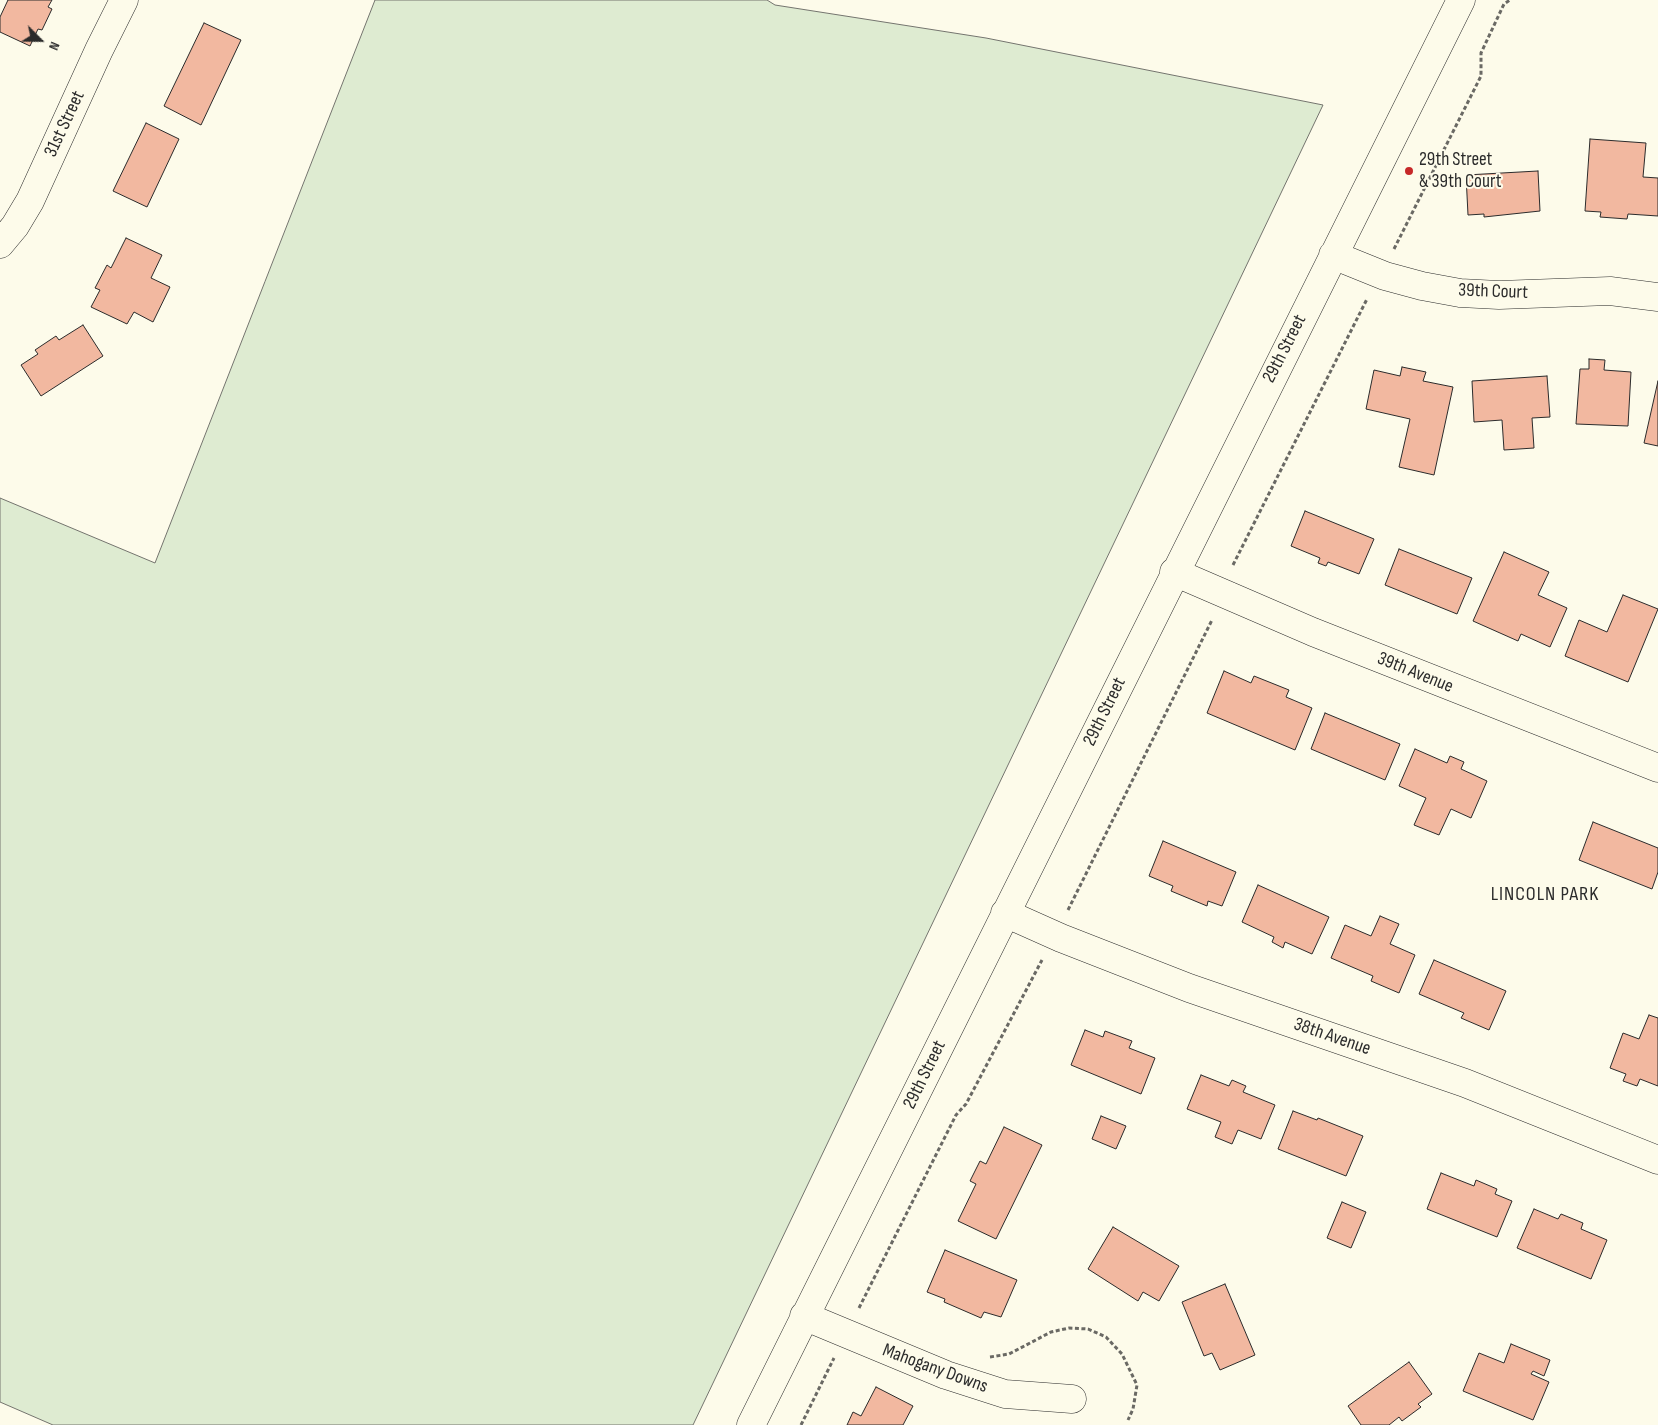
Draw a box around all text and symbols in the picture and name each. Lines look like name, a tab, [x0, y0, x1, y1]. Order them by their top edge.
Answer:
north arrow	[15, 15, 65, 65]
text: N	[45, 39, 64, 53]
street label: 31st Street	[40, 87, 90, 161]
place label: 29th Street & 39th Court	[1419, 149, 1501, 193]
marker: 29th Street & 39th Court	[1403, 165, 1415, 177]
street label: 39th Court	[1458, 279, 1528, 305]
street label: 29th Street	[1258, 311, 1312, 387]
street label: 39th Avenue	[1374, 647, 1456, 699]
street label: 29th Street	[1079, 674, 1131, 750]
district label: LINCOLN PARK	[1489, 883, 1601, 907]
street label: 38th Avenue	[1291, 1013, 1373, 1061]
street label: 29th Street	[899, 1037, 951, 1113]
street label: Mahogany Downs	[879, 1339, 991, 1399]

